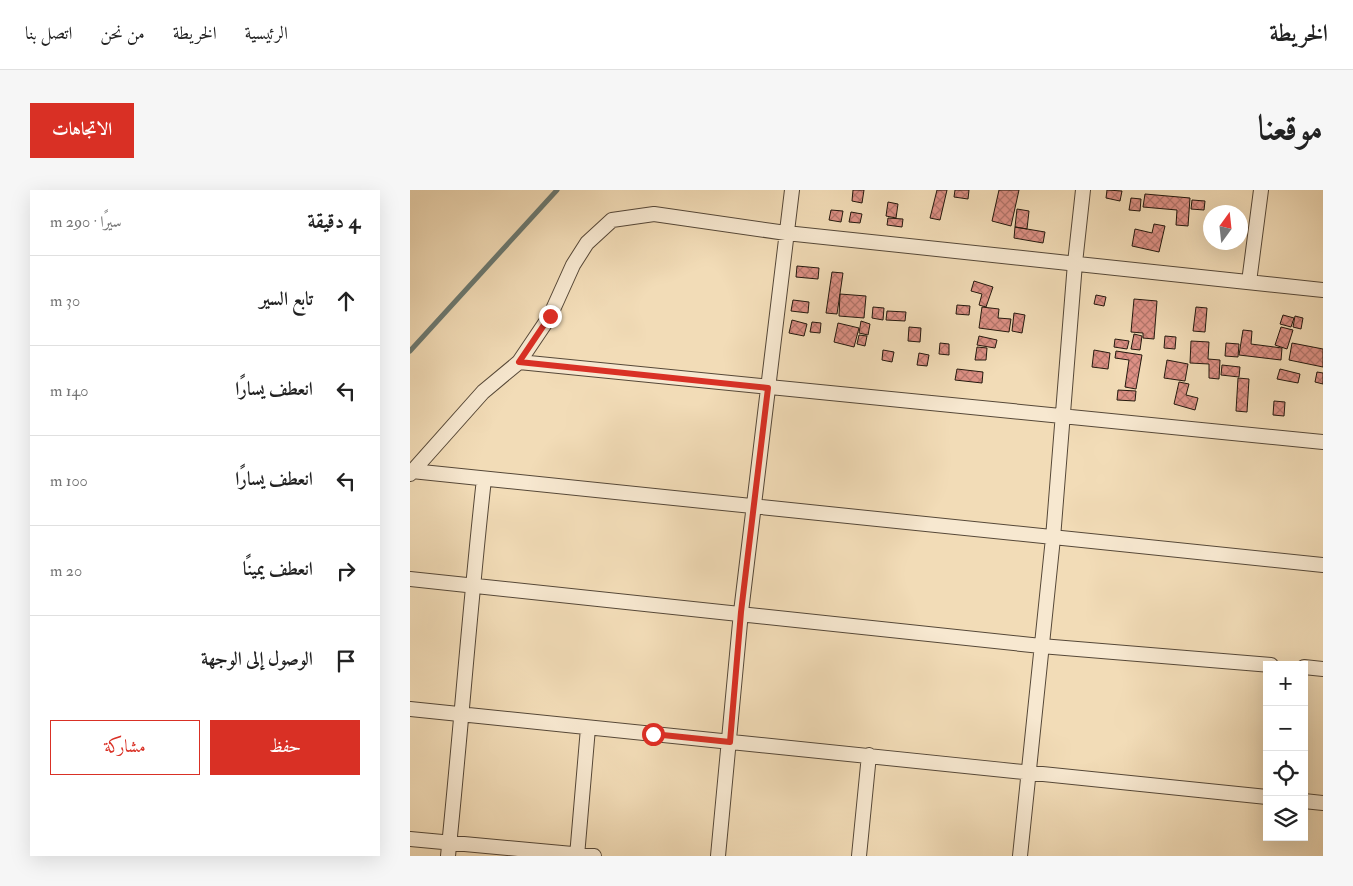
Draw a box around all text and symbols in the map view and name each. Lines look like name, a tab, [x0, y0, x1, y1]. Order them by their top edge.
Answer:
text: الخريطة	[1270, 18, 1328, 49]
text: اتصل بنا	[25, 22, 72, 45]
text: من نحن	[100, 22, 145, 45]
text: الخريطة	[173, 22, 217, 45]
text: الرئيسية	[245, 22, 288, 45]
button: الاتجاهات	[30, 103, 134, 158]
text: موقعنا	[1258, 106, 1323, 150]
north arrow	[1203, 205, 1248, 250]
text: 4 دقيقة	[308, 208, 360, 235]
text: سيرًا · 290 m	[50, 212, 122, 232]
text: تابع السير	[259, 287, 313, 311]
icon: ahead	[332, 287, 360, 315]
text: 30 m	[50, 291, 80, 311]
route end	[539, 305, 562, 328]
text: انعطف يسارًا	[235, 377, 313, 401]
icon: left	[332, 377, 360, 405]
text: 140 m	[50, 381, 88, 401]
text: انعطف يسارًا	[235, 467, 313, 491]
icon: left	[332, 467, 360, 495]
text: 100 m	[50, 471, 88, 491]
text: انعطف يمينًا	[243, 557, 313, 581]
icon: right	[332, 557, 360, 585]
text: 20 m	[50, 561, 82, 581]
text: الوصول إلى الوجهة	[201, 647, 313, 671]
icon: arrive	[332, 647, 360, 675]
map controls	[1263, 661, 1308, 841]
button: +	[1263, 661, 1308, 706]
button: −	[1263, 706, 1308, 751]
button: مشاركة	[50, 720, 200, 775]
button: حفظ	[210, 720, 360, 775]
route start	[642, 723, 665, 746]
button: locate	[1263, 751, 1308, 796]
button: layers	[1263, 796, 1308, 841]

